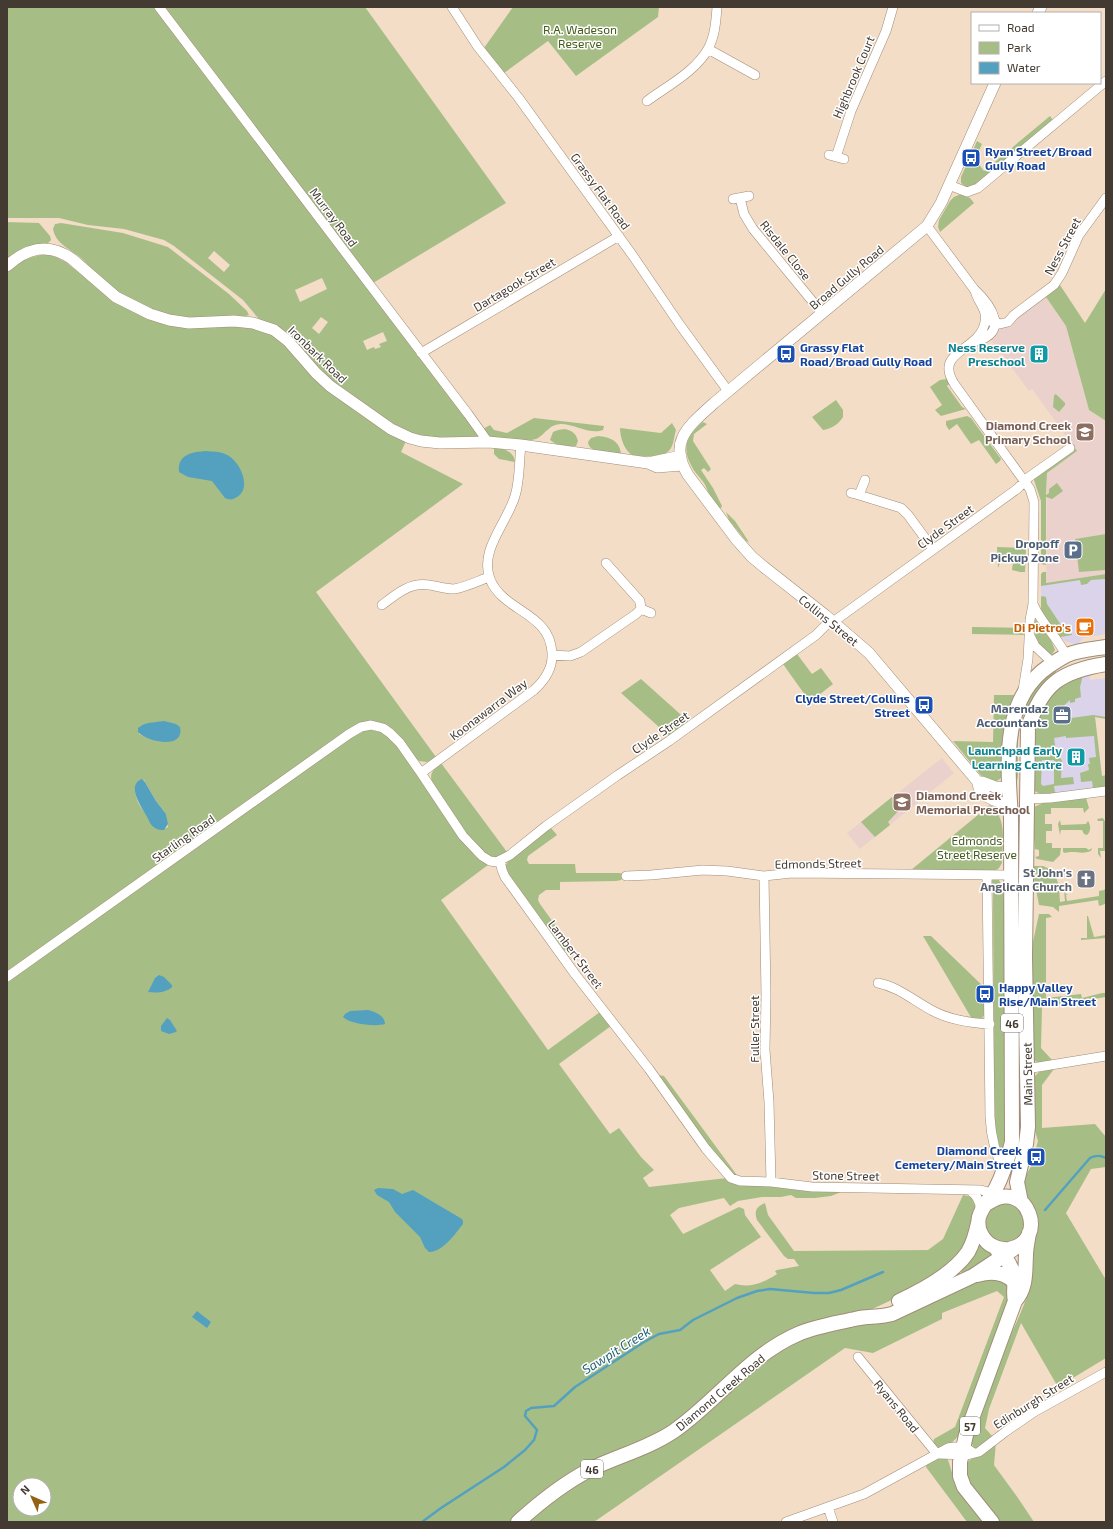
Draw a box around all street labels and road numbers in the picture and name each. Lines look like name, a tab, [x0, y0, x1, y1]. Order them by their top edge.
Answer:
street label: Highbrook Court	[829, 33, 877, 120]
street label: Grassy Flat Road	[568, 150, 634, 232]
street label: Murray Road	[307, 185, 361, 249]
street label: Ness Street	[1041, 214, 1083, 277]
street label: Risdale Close	[758, 217, 814, 283]
street label: Broad Gully Road	[806, 242, 886, 312]
street label: Dartagook Street	[471, 254, 558, 314]
street label: Ironbark Road	[286, 323, 350, 385]
street label: Clyde Street	[914, 501, 976, 551]
street label: Collins Street	[796, 592, 862, 649]
street label: Koonawarra Way	[446, 675, 530, 743]
street label: Clyde Street	[629, 708, 692, 756]
street label: Starling Road	[149, 811, 217, 865]
street label: Edmonds Street	[774, 855, 862, 871]
street label: Lambert Street	[546, 917, 607, 991]
street label: Fuller Street	[747, 995, 761, 1063]
road number: 46	[1001, 1014, 1023, 1032]
street label: Main Street	[1019, 1042, 1035, 1106]
street label: Stone Street	[812, 1167, 880, 1183]
street label: Diamond Creek Road	[673, 1351, 767, 1433]
street label: Edinburgh Street	[990, 1371, 1076, 1431]
street label: Ryans Road	[872, 1377, 922, 1435]
road number: 57	[960, 1417, 980, 1435]
road number: 46	[581, 1460, 603, 1478]

